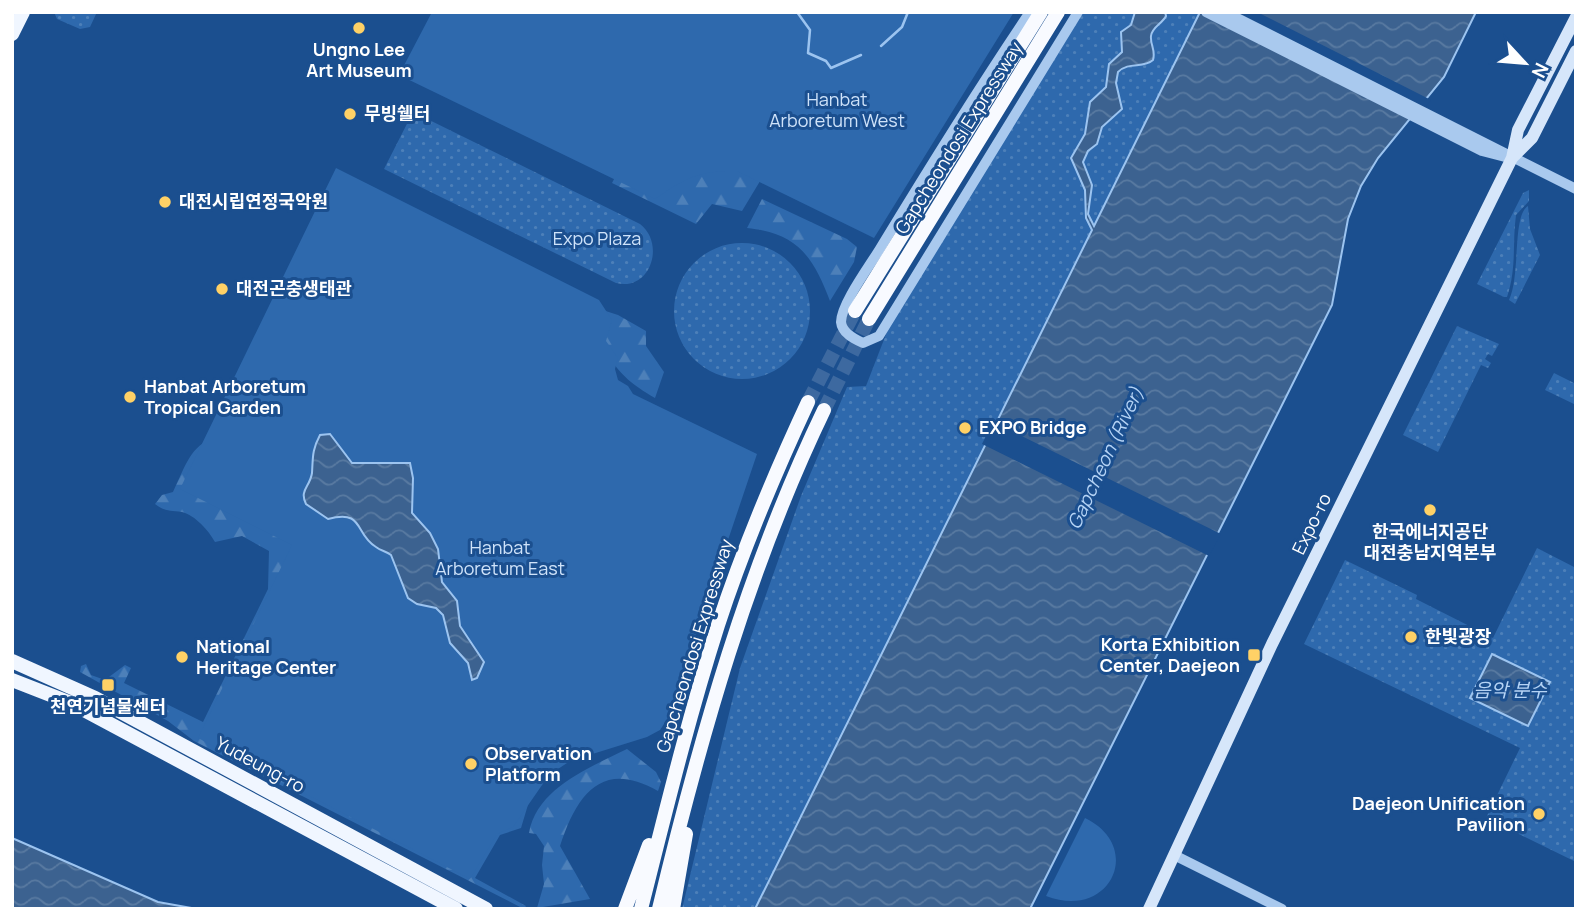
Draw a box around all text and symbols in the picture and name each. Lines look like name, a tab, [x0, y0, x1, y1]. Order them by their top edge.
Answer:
marker: Ungno Lee Art Museum	[351, 20, 367, 36]
north arrow	[1490, 28, 1560, 98]
street label: Gapcheondosi Expressway	[889, 36, 1027, 238]
place label: Ungno Lee Art Museum	[306, 37, 412, 82]
text: N	[1526, 59, 1555, 82]
park label: Hanbat Arboretum West	[769, 87, 905, 132]
place label: 무빙쉘터	[364, 101, 430, 125]
marker: 무빙쉘터	[342, 106, 358, 122]
place label: 대전시립연정국악원	[179, 189, 328, 213]
marker: 대전시립연정국악원	[157, 194, 173, 210]
park label: Expo Plaza	[553, 226, 641, 250]
place label: 대전곤충생태관	[236, 276, 352, 300]
marker: 대전곤충생태관	[214, 281, 230, 297]
place label: Hanbat Arboretum Tropical Garden	[144, 374, 306, 419]
water label: Gapcheon (River)	[1061, 383, 1149, 533]
marker: Hanbat Arboretum Tropical Garden	[122, 389, 138, 405]
place label: EXPO Bridge	[979, 415, 1087, 439]
marker: EXPO Bridge	[957, 420, 973, 436]
street label: Expo-ro	[1286, 489, 1336, 558]
marker: 한국에너지공단 대전충남지역본부	[1422, 502, 1438, 518]
place label: 한국에너지공단 대전충남지역본부	[1364, 519, 1496, 564]
park label: Hanbat Arboretum East	[435, 535, 565, 580]
street label: Gapcheondosi Expressway	[650, 535, 738, 756]
place label: 한빛광장	[1425, 624, 1492, 648]
marker: 한빛광장	[1403, 629, 1419, 645]
place label: Korta Exhibition Center, Daejeon	[1100, 632, 1240, 677]
place label: National Heritage Center	[196, 634, 336, 679]
marker: Korta Exhibition Center, Daejeon	[1246, 647, 1262, 663]
marker: National Heritage Center	[174, 649, 190, 665]
marker: 천연기념물센터	[100, 677, 116, 693]
water label: 음악 분수	[1473, 677, 1547, 703]
place label: 천연기념물센터	[50, 694, 166, 718]
street label: Yudeung-ro	[212, 731, 309, 798]
place label: Observation Platform	[485, 741, 592, 786]
marker: Observation Platform	[463, 756, 479, 772]
place label: Daejeon Unification Pavilion	[1352, 791, 1525, 836]
marker: Daejeon Unification Pavilion	[1531, 806, 1547, 822]

